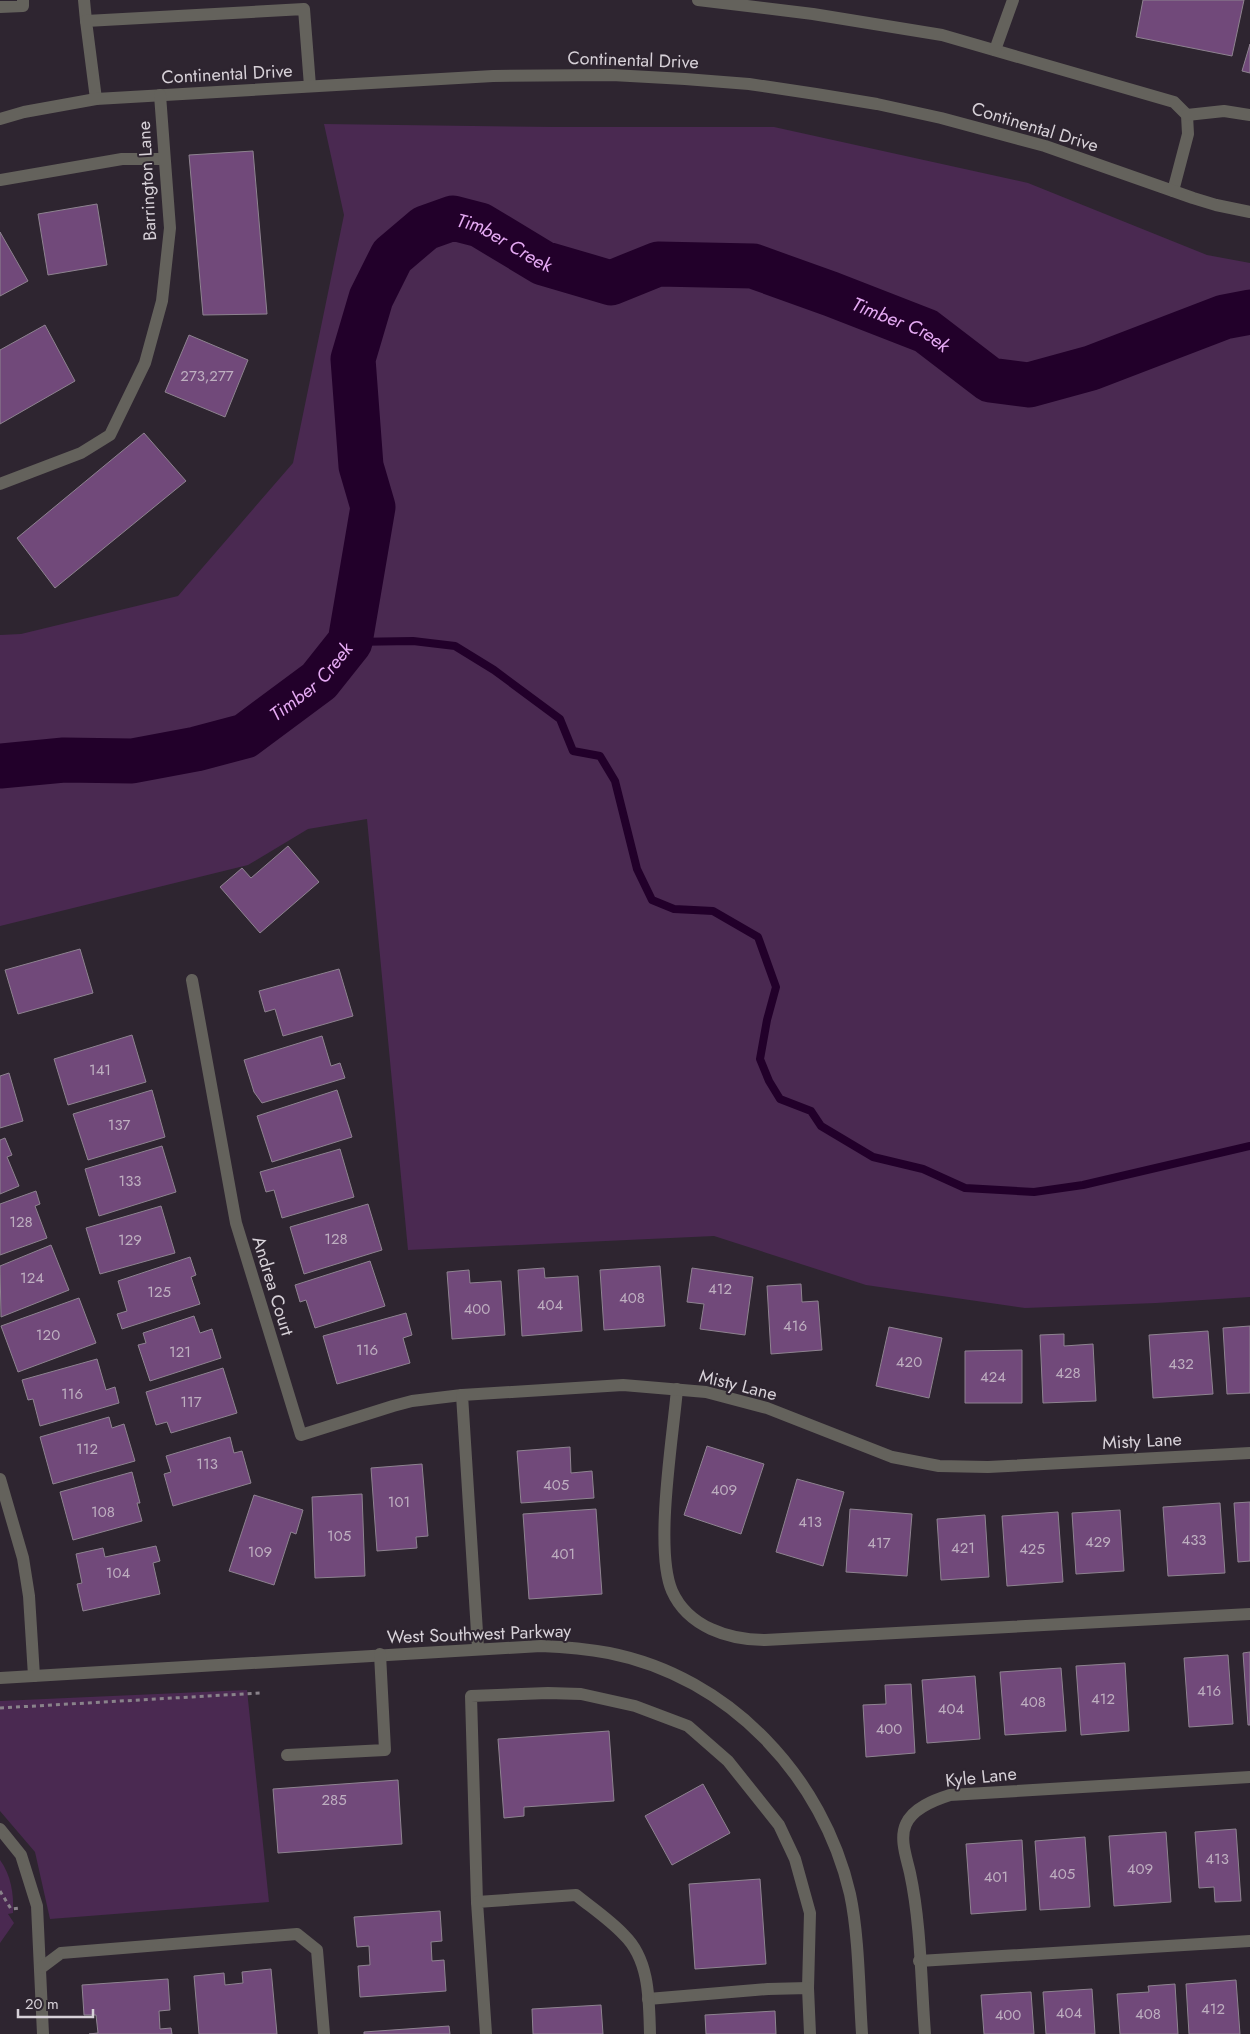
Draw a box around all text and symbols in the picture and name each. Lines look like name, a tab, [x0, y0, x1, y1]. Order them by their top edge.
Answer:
street label: Continental Drive	[567, 45, 699, 75]
street label: Continental Drive	[161, 58, 293, 90]
street label: Continental Drive	[968, 95, 1102, 159]
street label: Barrington Lane	[131, 120, 163, 242]
water label: Timber Creek	[454, 206, 556, 279]
water label: Timber Creek	[848, 290, 957, 359]
house number: 273,277	[180, 365, 234, 387]
water label: Timber Creek	[263, 635, 359, 727]
house number: 141	[89, 1059, 111, 1081]
house number: 137	[108, 1114, 130, 1136]
house number: 133	[118, 1170, 142, 1192]
house number: 128	[9, 1211, 33, 1233]
house number: 128	[324, 1228, 348, 1250]
house number: 129	[118, 1229, 142, 1251]
street label: Andrea Court	[246, 1233, 301, 1340]
house number: 124	[20, 1267, 44, 1289]
house number: 412	[708, 1278, 732, 1300]
house number: 125	[147, 1281, 171, 1303]
house number: 408	[619, 1287, 645, 1309]
house number: 404	[537, 1294, 563, 1316]
house number: 400	[464, 1298, 490, 1320]
house number: 416	[783, 1315, 807, 1337]
house number: 120	[36, 1324, 60, 1346]
house number: 116	[356, 1339, 378, 1361]
house number: 121	[169, 1341, 191, 1363]
house number: 420	[896, 1351, 922, 1373]
house number: 432	[1168, 1353, 1194, 1375]
house number: 428	[1055, 1362, 1081, 1384]
street label: Misty Lane	[696, 1363, 780, 1407]
house number: 424	[980, 1366, 1006, 1388]
house number: 116	[61, 1383, 83, 1405]
house number: 117	[180, 1391, 202, 1413]
street label: Misty Lane	[1102, 1426, 1182, 1456]
house number: 112	[76, 1438, 98, 1460]
house number: 113	[196, 1453, 218, 1475]
house number: 405	[543, 1474, 569, 1496]
house number: 409	[711, 1479, 737, 1501]
house number: 101	[388, 1491, 410, 1513]
house number: 108	[91, 1501, 115, 1523]
house number: 413	[798, 1511, 822, 1533]
house number: 105	[327, 1525, 351, 1547]
house number: 433	[1181, 1529, 1207, 1551]
house number: 429	[1085, 1531, 1111, 1553]
house number: 417	[867, 1532, 891, 1554]
house number: 421	[951, 1537, 975, 1559]
house number: 425	[1019, 1538, 1045, 1560]
house number: 109	[248, 1541, 272, 1563]
house number: 401	[551, 1543, 575, 1565]
house number: 104	[106, 1562, 131, 1584]
street label: West Southwest Parkway	[386, 1618, 572, 1650]
house number: 416	[1197, 1680, 1221, 1702]
house number: 412	[1091, 1688, 1115, 1710]
house number: 408	[1020, 1691, 1046, 1713]
house number: 404	[938, 1698, 964, 1720]
house number: 400	[876, 1718, 902, 1740]
street label: Kyle Lane	[944, 1760, 1018, 1794]
house number: 285	[321, 1789, 347, 1811]
house number: 413	[1205, 1848, 1229, 1870]
house number: 409	[1127, 1858, 1153, 1880]
house number: 405	[1049, 1863, 1075, 1885]
house number: 401	[984, 1866, 1008, 1888]
scale bar	[18, 1986, 92, 2018]
text: 20 m	[25, 1993, 59, 2015]
house number: 412	[1201, 1998, 1225, 2020]
house number: 404	[1056, 2002, 1082, 2024]
house number: 408	[1135, 2003, 1161, 2025]
house number: 400	[995, 2004, 1021, 2026]

